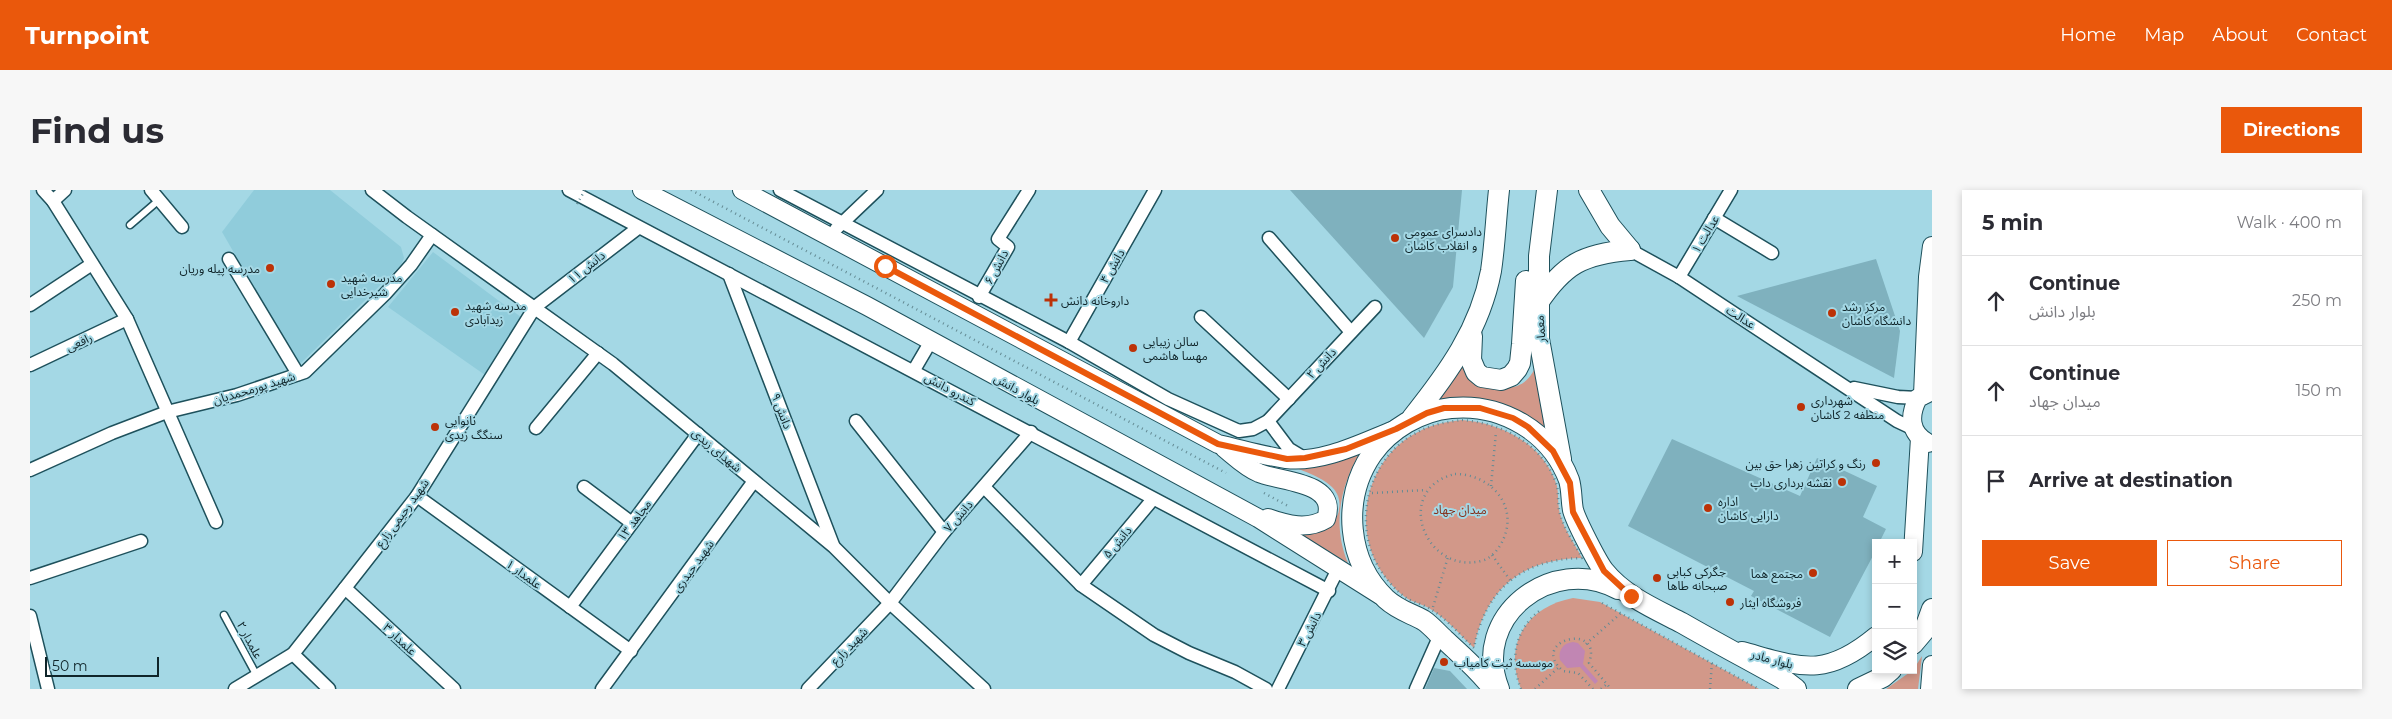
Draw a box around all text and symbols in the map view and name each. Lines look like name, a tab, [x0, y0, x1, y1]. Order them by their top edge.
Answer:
text: Turnpoint	[25, 21, 149, 50]
text: Home	[2060, 24, 2116, 46]
text: Map	[2144, 24, 2184, 46]
text: About	[2212, 24, 2268, 46]
text: Contact	[2296, 24, 2367, 46]
button: Directions	[2221, 107, 2362, 153]
text: Find us	[30, 109, 164, 152]
text: 5 min	[1982, 210, 2043, 235]
street label: عدالت ۱	[1688, 212, 1722, 256]
text: Walk · 400 m	[2236, 213, 2342, 232]
place label: دادسرای عمومی و انقلاب کاشان	[1405, 224, 1482, 253]
marker: دادسرای عمومی و انقلاب کاشان	[1389, 232, 1401, 244]
street label: دانش ۴	[1096, 246, 1128, 286]
street label: دانش ۱۱	[564, 247, 608, 286]
street label: دانش ۶	[981, 247, 1011, 287]
route start	[874, 255, 897, 278]
place label: مدرسه پیله وریان	[180, 261, 260, 277]
marker: مدرسه پیله وریان	[264, 262, 276, 274]
place label: مدرسه شهید شیرخدایی	[341, 270, 402, 299]
text: Continue	[2029, 272, 2120, 295]
marker: مدرسه شهید شیرخدایی	[325, 278, 337, 290]
icon: ahead	[1982, 287, 2010, 315]
text: 250 m	[2292, 291, 2342, 310]
place label: داروخانه دانش	[1061, 293, 1129, 308]
marker: داروخانه دانش	[1045, 294, 1057, 306]
place label: مدرسه شهید زیدآبادی	[465, 298, 526, 327]
place label: مرکز رشد دانشگاه کاشان	[1842, 299, 1911, 328]
street label: عدالت	[1724, 302, 1758, 332]
text: بلوار دانش	[2029, 302, 2096, 321]
marker: مدرسه شهید زیدآبادی	[449, 306, 461, 318]
marker: مرکز رشد دانشگاه کاشان	[1826, 307, 1838, 319]
street label: معمار	[1532, 315, 1549, 344]
street label: رافعی	[63, 329, 95, 355]
place label: سالن زیبایی مهسا هاشمی	[1143, 334, 1208, 363]
marker: سالن زیبایی مهسا هاشمی	[1127, 342, 1139, 354]
street label: دانش ۲	[1303, 344, 1339, 382]
text: Continue	[2029, 362, 2120, 385]
street label: شهید پورمحمدیان	[211, 368, 297, 409]
street label: کندرو دانش	[922, 369, 979, 409]
street label: بلوار دانش	[992, 370, 1042, 408]
icon: ahead	[1982, 377, 2010, 405]
text: 150 m	[2295, 381, 2342, 400]
street label: دانش ۹	[768, 391, 796, 431]
text: میدان جهاد	[2029, 392, 2101, 411]
place label: شهرداری منطفه 2 کاشان	[1811, 393, 1884, 422]
marker: شهرداری منطفه 2 کاشان	[1795, 401, 1807, 413]
place label: نانوایی سنگگ زیدی	[445, 413, 503, 442]
marker: نانوایی سنگگ زیدی	[429, 421, 441, 433]
street label: شهدای زیدی	[689, 425, 745, 475]
place label: رنگ و کراتین زهرا حق بین	[1746, 456, 1866, 472]
marker: رنگ و کراتین زهرا حق بین	[1870, 457, 1882, 469]
icon: arrive	[1982, 467, 2010, 495]
text: Arrive at destination	[2029, 469, 2233, 492]
place label: نقشه برداری داپ	[1750, 475, 1832, 491]
street label: شهید رحیمی زارع	[372, 476, 434, 551]
marker: نقشه برداری داپ	[1836, 476, 1848, 488]
place label: اداره دارایی کاشان	[1718, 494, 1779, 523]
street label: مجاهد ۱۳	[614, 496, 654, 544]
street label: دانش ۷	[940, 497, 976, 535]
park label: میدان جهاد	[1433, 502, 1487, 517]
marker: اداره دارایی کاشان	[1702, 502, 1714, 514]
street label: دانش ۵	[1099, 523, 1135, 561]
street label: شهید حیدری	[669, 537, 717, 595]
map controls	[1872, 539, 1917, 674]
button: +	[1872, 539, 1917, 584]
button: Save	[1982, 540, 2157, 586]
button: Share	[2167, 540, 2342, 586]
street label: علمدار ۱	[503, 556, 545, 592]
place label: جگرکی کبابی صبحانه طاها	[1667, 564, 1727, 593]
place label: مجتمع هما	[1751, 566, 1803, 583]
marker: مجتمع هما	[1807, 567, 1819, 579]
marker: جگرکی کبابی صبحانه طاها	[1651, 572, 1663, 584]
button: −	[1872, 584, 1917, 629]
route end	[1620, 585, 1643, 608]
place label: فروشگاه ایثار	[1739, 595, 1801, 610]
marker: فروشگاه ایثار	[1724, 596, 1736, 608]
street label: دانش ۳	[1294, 609, 1324, 649]
street label: علمدار ۲	[234, 619, 266, 661]
street label: علمدار ۳	[380, 620, 420, 658]
street label: شهید زارع	[827, 624, 872, 669]
button: layers	[1872, 629, 1917, 674]
street label: بلوار مادر	[1748, 646, 1795, 672]
scale bar	[45, 654, 159, 677]
place label: موسسه ثبت کامیاب	[1454, 655, 1553, 670]
marker: موسسه ثبت کامیاب	[1438, 656, 1450, 668]
text: 50 m	[52, 657, 88, 675]

